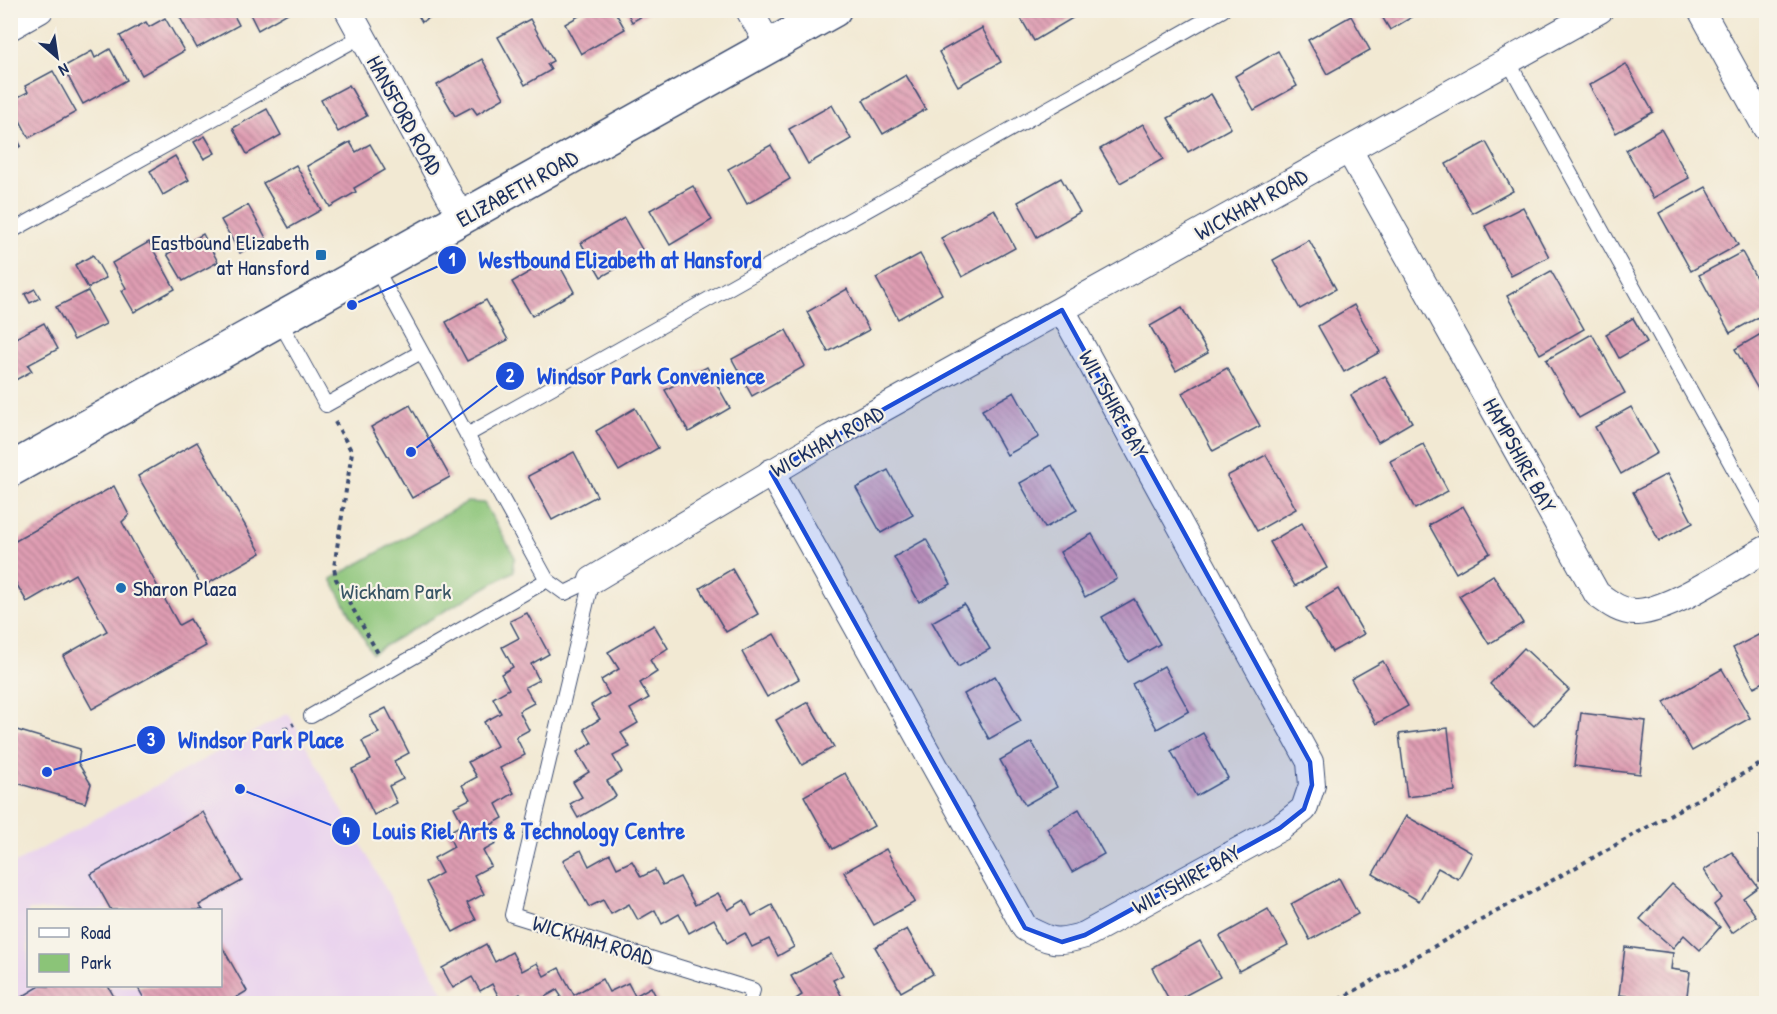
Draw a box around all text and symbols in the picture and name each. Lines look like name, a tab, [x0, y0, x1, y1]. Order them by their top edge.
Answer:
north arrow	[27, 27, 87, 87]
street label: HANSFORD ROAD	[360, 50, 450, 181]
text: N	[55, 58, 73, 82]
street label: ELIZABETH ROAD	[451, 142, 584, 234]
street label: WICKHAM ROAD	[1189, 160, 1313, 247]
place label: Eastbound Elizabeth at Hansford	[151, 227, 309, 282]
callout: Westbound Elizabeth at Hansford	[437, 239, 774, 281]
text: Westbound Elizabeth at Hansford	[479, 243, 762, 275]
text: 1	[449, 247, 456, 272]
marker: Eastbound Elizabeth at Hansford	[314, 248, 328, 262]
street label: WILTSHIRE BAY	[1072, 345, 1156, 464]
callout: Windsor Park Convenience	[495, 355, 777, 397]
text: Windsor Park Convenience	[537, 359, 765, 391]
text: 2	[506, 363, 515, 388]
street label: HAMPSHIRE BAY	[1476, 392, 1564, 518]
street label: WICKHAM ROAD	[765, 397, 889, 484]
place label: Sharon Plaza	[133, 573, 237, 603]
park label: Wickham Park	[341, 576, 451, 606]
marker: Sharon Plaza	[114, 581, 128, 595]
callout: Windsor Park Place	[136, 719, 356, 761]
text: Windsor Park Place	[178, 723, 344, 755]
text: 3	[147, 727, 155, 752]
callout: Louis Riel Arts & Technology Centre	[331, 810, 697, 852]
text: Louis Riel Arts & Technology Centre	[373, 814, 685, 847]
text: 4	[343, 818, 350, 843]
street label: WILTSHIRE BAY	[1127, 837, 1246, 921]
street label: WICKHAM ROAD	[529, 907, 658, 973]
legend	[27, 909, 222, 987]
text: Road	[81, 920, 111, 945]
text: Park	[81, 950, 112, 975]

